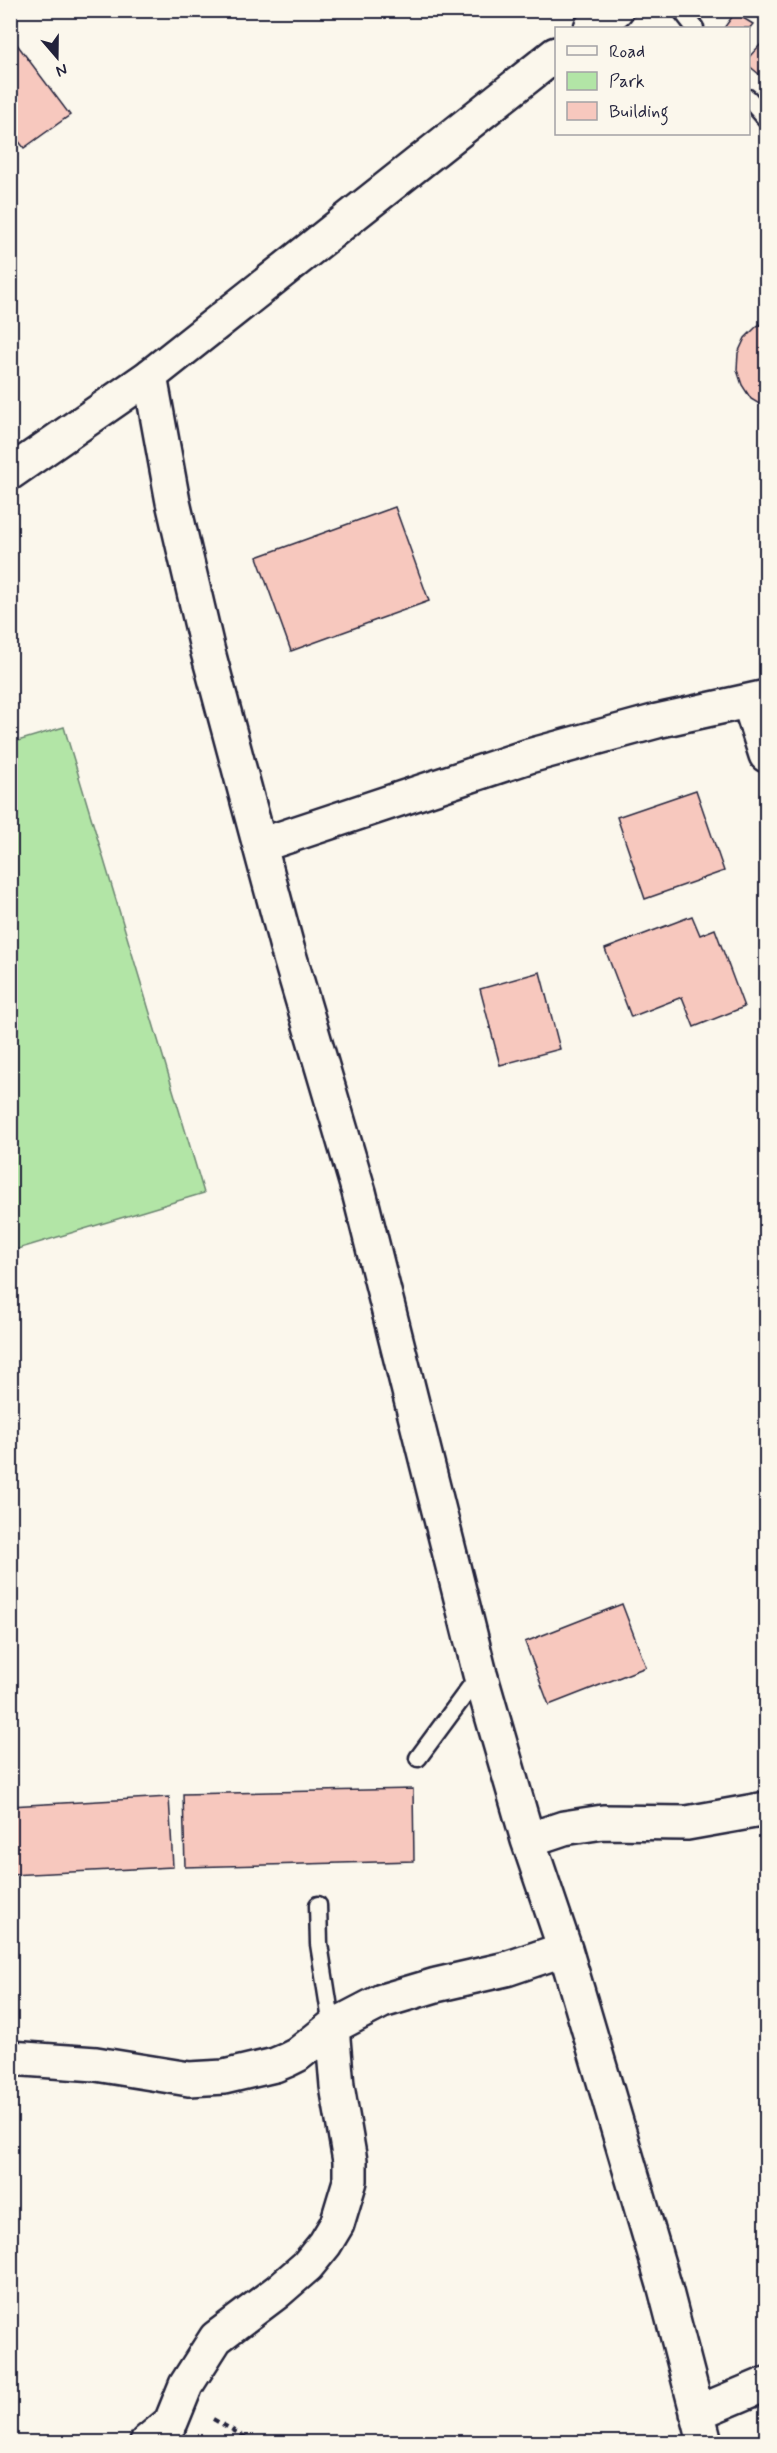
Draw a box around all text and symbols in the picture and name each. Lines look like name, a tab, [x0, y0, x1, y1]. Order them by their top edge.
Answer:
north arrow	[27, 27, 87, 87]
legend	[555, 27, 750, 135]
text: Road	[609, 40, 645, 64]
text: N	[53, 58, 70, 81]
text: Park	[609, 70, 645, 94]
text: Building	[609, 100, 669, 126]

